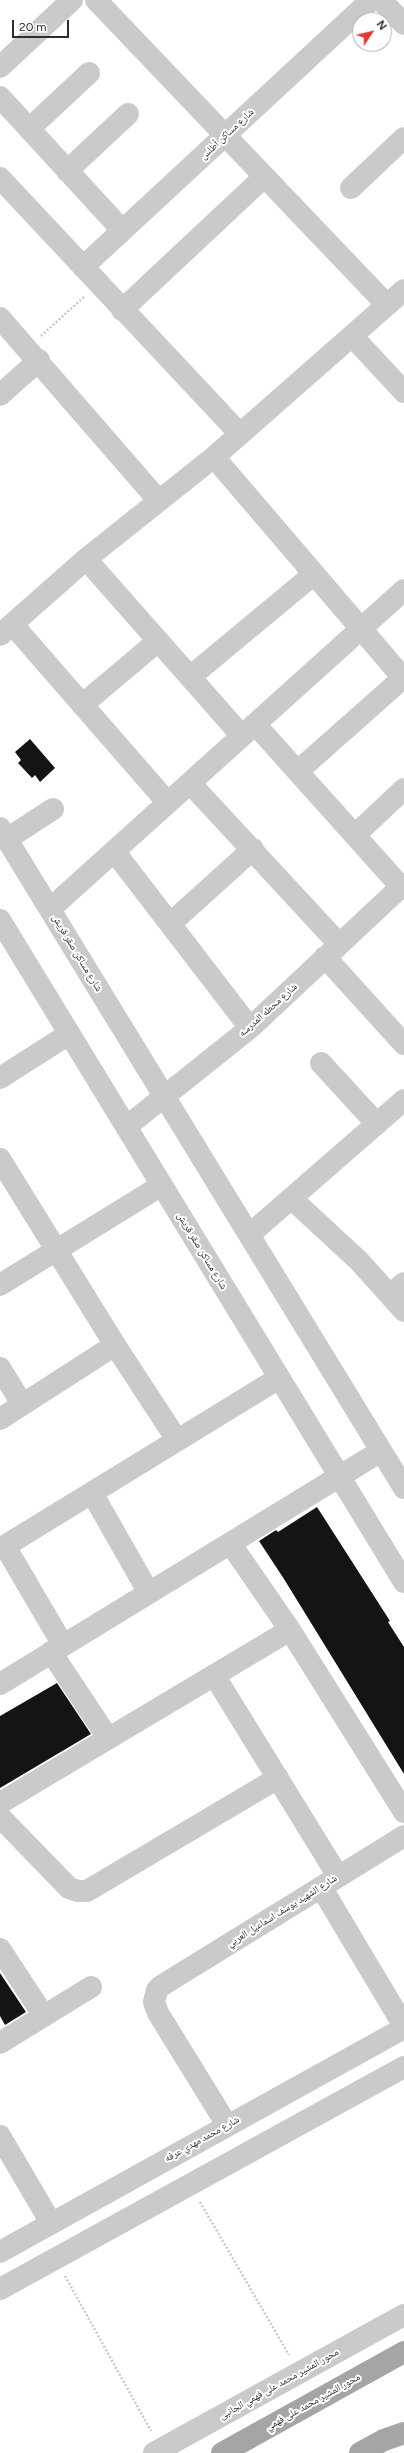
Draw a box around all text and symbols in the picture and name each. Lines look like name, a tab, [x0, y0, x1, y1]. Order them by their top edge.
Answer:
scale bar	[14, 12, 71, 38]
north arrow	[352, 12, 392, 52]
text: N	[374, 18, 389, 33]
text: 20 m	[19, 20, 47, 34]
street label: شارع مساكن أطلس	[198, 106, 256, 162]
street label: شارع مساكن صقر قريش	[49, 912, 105, 994]
street label: شارع محطه المدرسه	[236, 981, 300, 1039]
street label: شارع مساكن صقر قريش	[174, 1210, 230, 1292]
street label: شارع الشهيد يوسف اسماعيل العربي	[225, 1872, 339, 1950]
street label: شارع محمد مهدي عرفه	[163, 2113, 241, 2165]
street label: محور المشير محمد على فهمي الجانبى	[217, 2346, 341, 2422]
street label: محور المشير محمد على فهمي	[264, 2371, 362, 2433]

